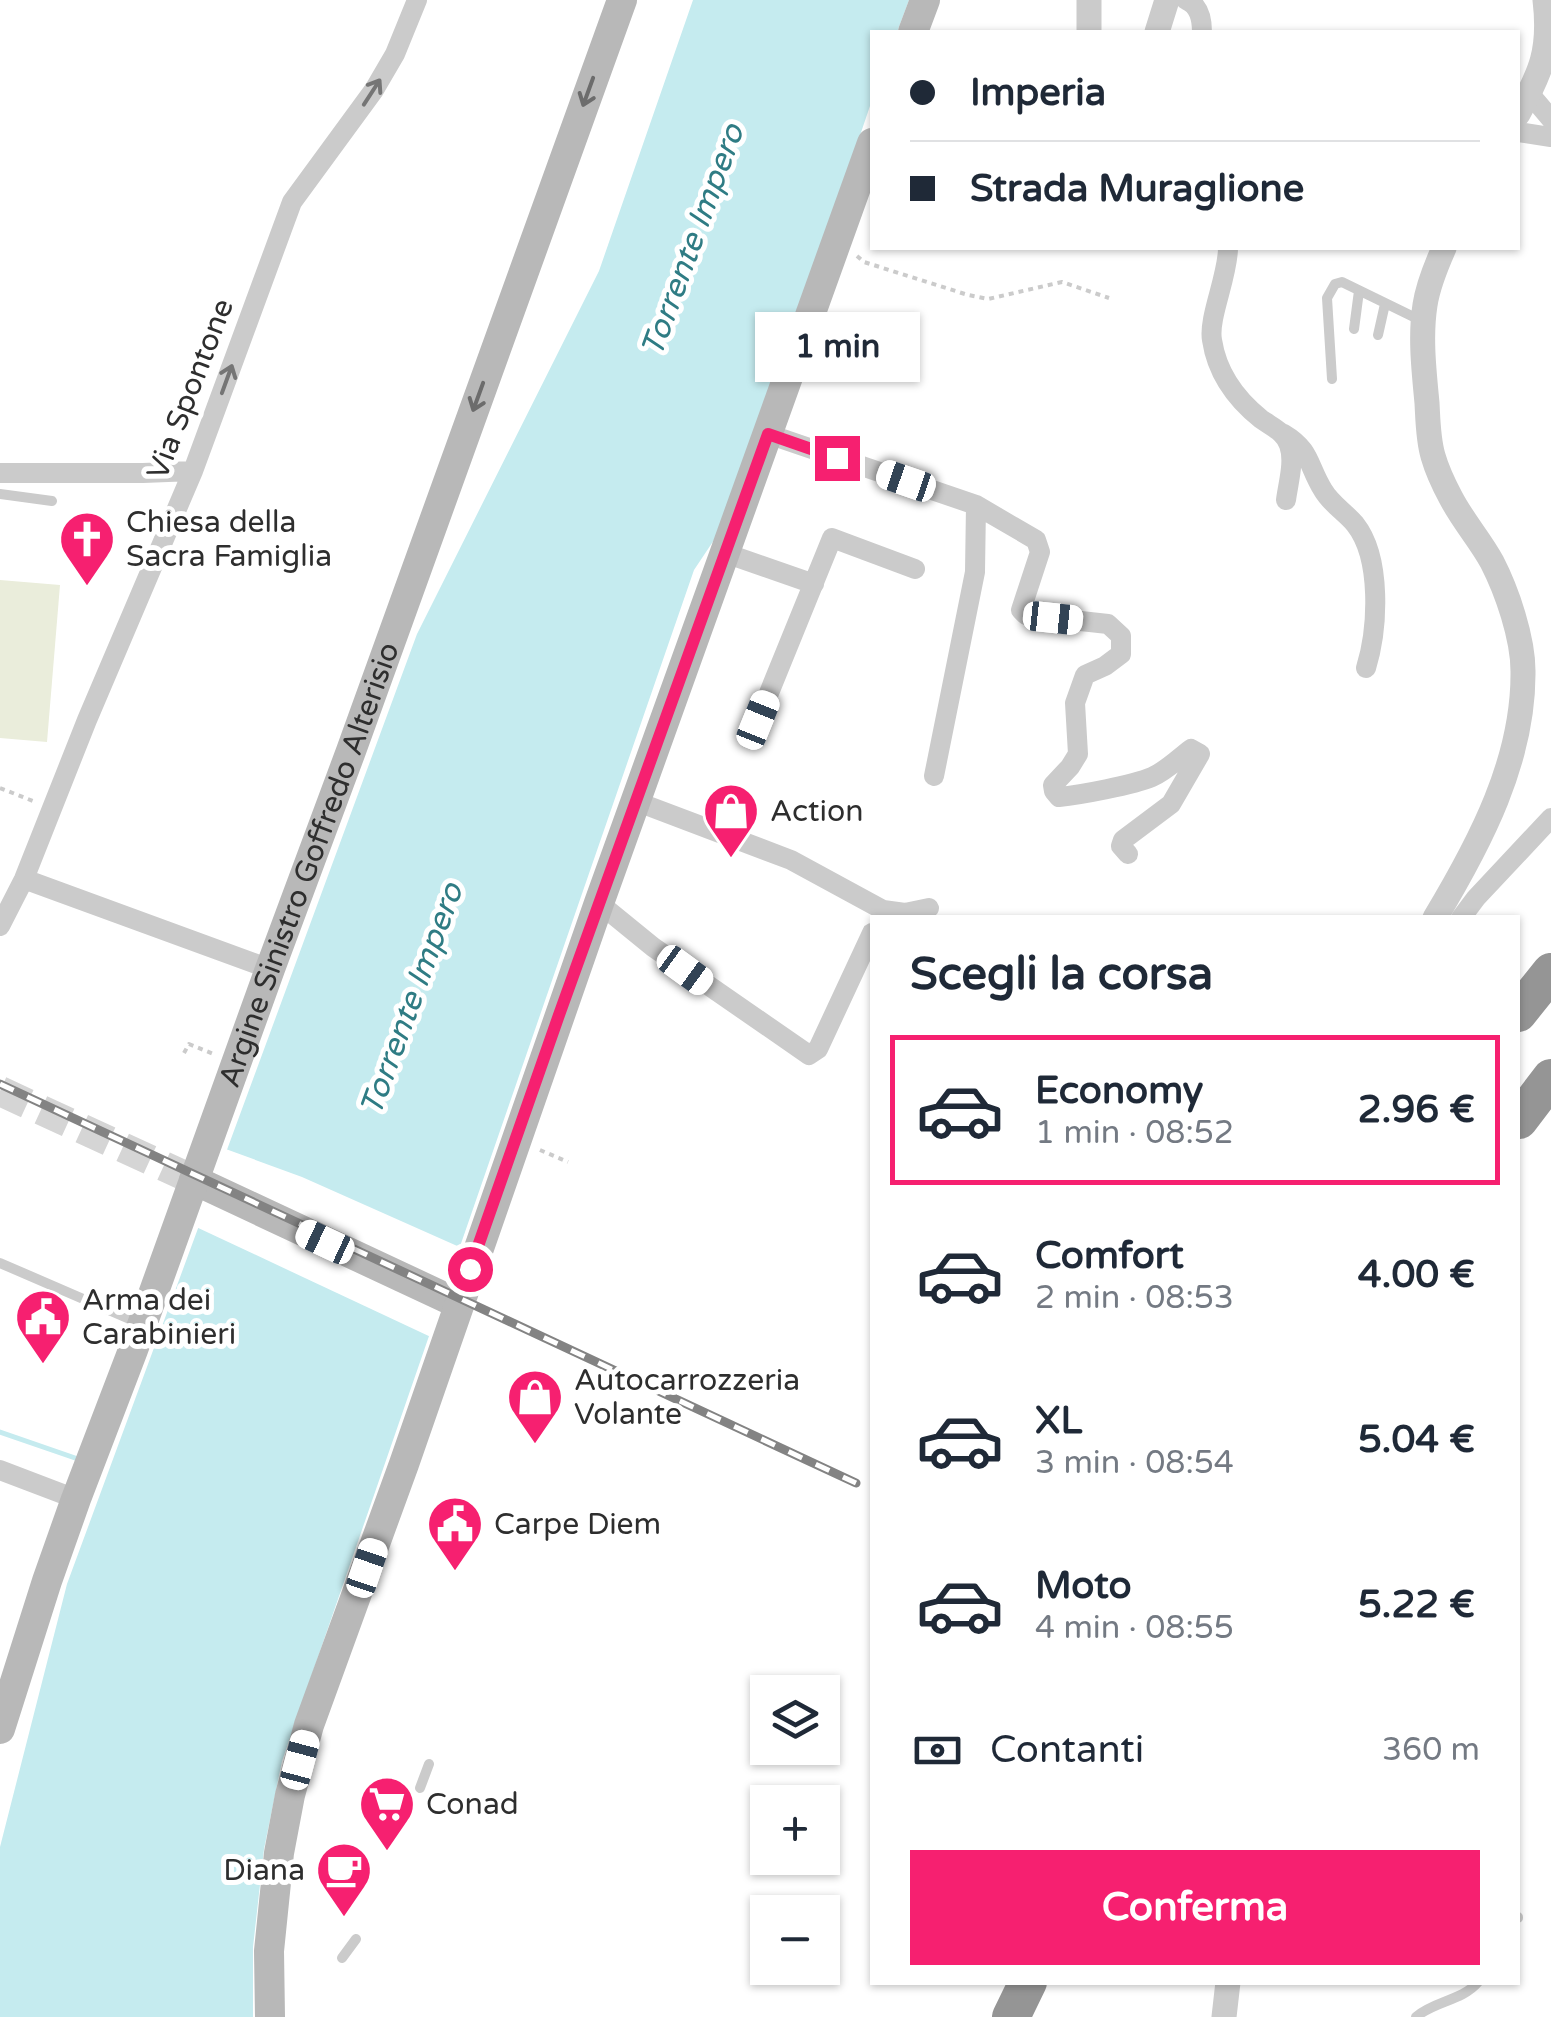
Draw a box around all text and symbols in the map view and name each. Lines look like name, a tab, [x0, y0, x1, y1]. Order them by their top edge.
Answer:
text: Imperia	[970, 70, 1106, 116]
one-way arrow	[578, 75, 596, 107]
one-way arrow	[361, 78, 382, 106]
water label: Torrente Impero	[633, 118, 753, 362]
text: Strada Muraglione	[970, 166, 1304, 212]
street label: Via Spontone	[139, 294, 242, 485]
callout: 1 min	[754, 313, 920, 383]
text: 1 min	[795, 328, 880, 366]
one-way arrow	[219, 364, 237, 395]
one-way arrow	[468, 381, 486, 412]
route end	[815, 436, 860, 481]
car	[873, 457, 939, 505]
place label: Chiesa della Sacra Famiglia	[126, 504, 332, 575]
church icon: Chiesa della Sacra Famiglia	[57, 509, 117, 588]
car	[1022, 600, 1084, 636]
street label: Argine Sinistro Goffredo Alterisio	[211, 637, 408, 1092]
car	[733, 687, 783, 753]
shop icon: Action	[701, 781, 761, 860]
place label: Action	[770, 793, 863, 830]
water label: Torrente Impero	[352, 877, 472, 1121]
car	[652, 940, 718, 1000]
text: Scegli la corsa	[910, 948, 1213, 1002]
icon: car	[915, 1065, 1005, 1155]
text: Economy	[1035, 1068, 1203, 1114]
text: 2.96 €	[1358, 1087, 1475, 1133]
text: 1 min · 08:52	[1035, 1114, 1234, 1152]
car	[291, 1216, 359, 1268]
icon: car	[915, 1230, 1005, 1320]
text: Comfort	[1035, 1233, 1184, 1279]
route start	[448, 1247, 493, 1292]
text: 4.00 €	[1358, 1252, 1475, 1298]
text: 2 min · 08:53	[1035, 1279, 1234, 1317]
place label: Arma dei Carabinieri	[82, 1282, 236, 1353]
public building icon: Arma dei Carabinieri	[13, 1287, 73, 1366]
place label: Autocarrozzeria Volante	[574, 1362, 800, 1433]
shop icon: Autocarrozzeria Volante	[505, 1367, 565, 1446]
icon: car	[915, 1395, 1005, 1485]
text: XL	[1035, 1398, 1082, 1444]
text: 5.04 €	[1358, 1417, 1475, 1463]
text: 3 min · 08:54	[1035, 1444, 1234, 1482]
public building icon: Carpe Diem	[425, 1494, 485, 1573]
place label: Carpe Diem	[494, 1506, 661, 1543]
car	[343, 1535, 391, 1601]
icon: car	[915, 1560, 1005, 1650]
text: Moto	[1035, 1563, 1131, 1609]
text: 5.22 €	[1358, 1582, 1475, 1628]
text: 4 min · 08:55	[1035, 1609, 1234, 1647]
map controls	[750, 1675, 840, 1985]
button: layers	[750, 1675, 840, 1765]
icon: cash	[910, 1723, 965, 1778]
car	[278, 1727, 322, 1793]
text: Contanti	[990, 1727, 1144, 1773]
text: 360 m	[1382, 1731, 1480, 1769]
supermarket icon: Conad	[357, 1774, 417, 1853]
button: +	[750, 1785, 840, 1875]
place label: Conad	[426, 1786, 519, 1823]
cafe icon: Diana	[314, 1840, 374, 1919]
button: Conferma	[910, 1850, 1480, 1965]
place label: Diana	[223, 1852, 305, 1889]
button: −	[750, 1895, 840, 1985]

